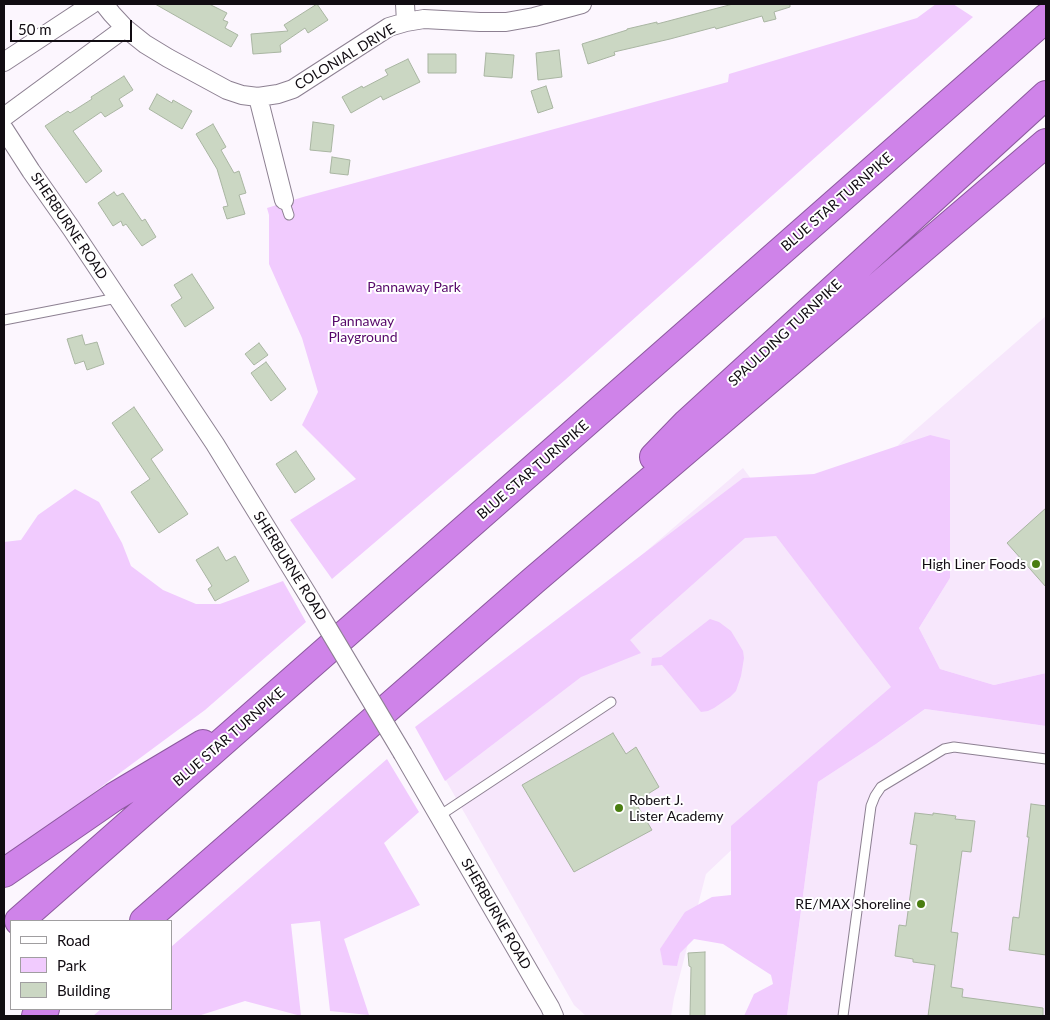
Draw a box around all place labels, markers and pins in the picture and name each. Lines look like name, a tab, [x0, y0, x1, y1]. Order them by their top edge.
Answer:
place label: High Liner Foods	[922, 556, 1026, 572]
marker: High Liner Foods	[1030, 558, 1042, 570]
place label: Robert J. Lister Academy	[629, 792, 723, 824]
marker: Robert J. Lister Academy	[613, 802, 625, 814]
place label: RE/MAX Shoreline	[795, 896, 911, 912]
marker: RE/MAX Shoreline	[915, 898, 927, 910]

